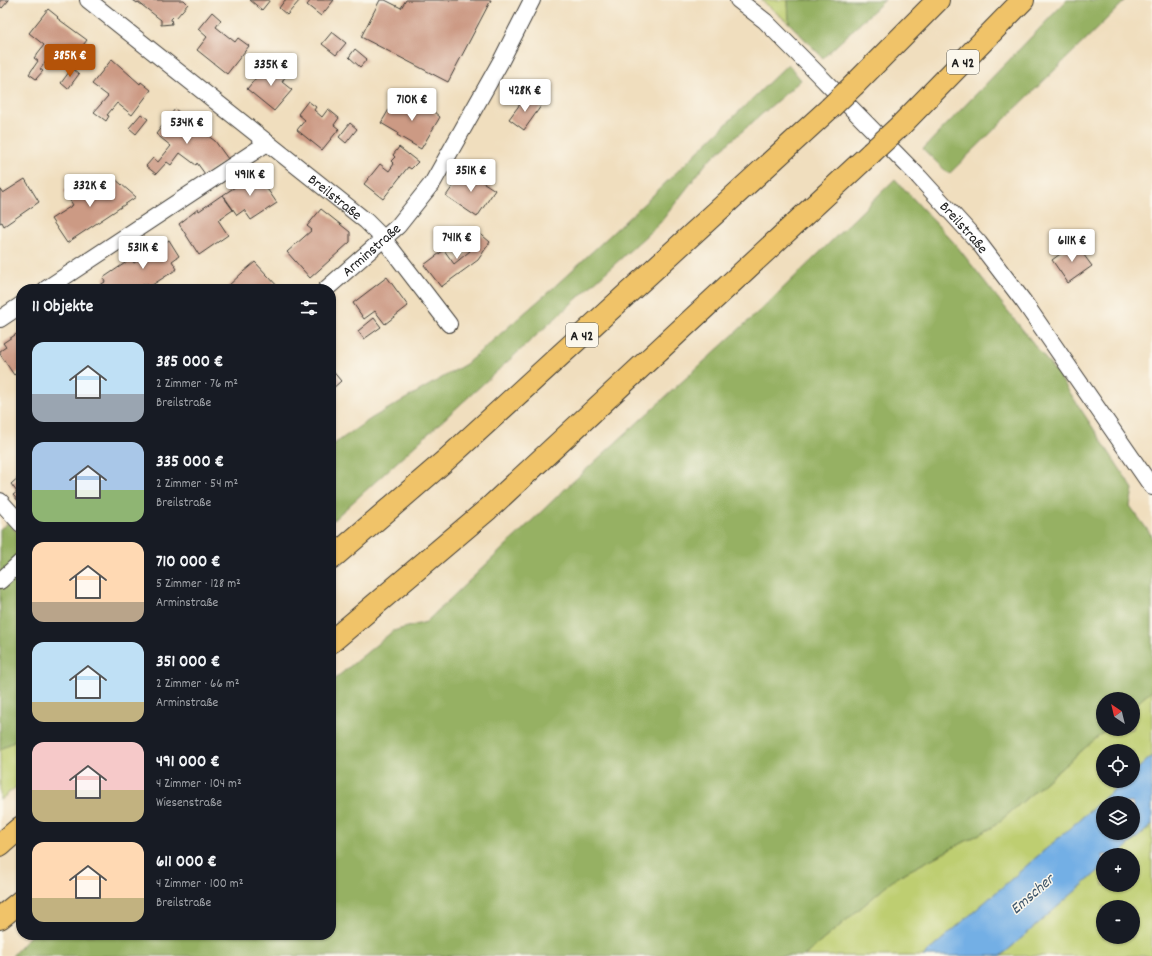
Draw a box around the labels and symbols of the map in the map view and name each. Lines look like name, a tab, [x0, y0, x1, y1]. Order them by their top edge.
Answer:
pin: 385K €	[37, 44, 103, 78]
road number: A 42	[947, 50, 979, 74]
pin: 335K €	[238, 53, 304, 87]
pin: 428K €	[492, 79, 558, 113]
pin: 710K €	[379, 88, 445, 122]
pin: 534K €	[154, 111, 220, 145]
pin: 351K €	[438, 159, 504, 193]
pin: 491K €	[217, 163, 283, 197]
street label: Breilstraße	[302, 170, 366, 227]
pin: 332K €	[57, 174, 123, 208]
street label: Breilstraße	[933, 197, 993, 259]
street label: Arminstraße	[338, 219, 407, 283]
pin: 741K €	[424, 226, 490, 260]
pin: 611K €	[1039, 229, 1105, 263]
pin: 531K €	[110, 236, 176, 270]
road number: A 42	[566, 323, 598, 347]
north arrow	[1096, 692, 1140, 736]
water label: Emscher	[1006, 868, 1061, 921]

